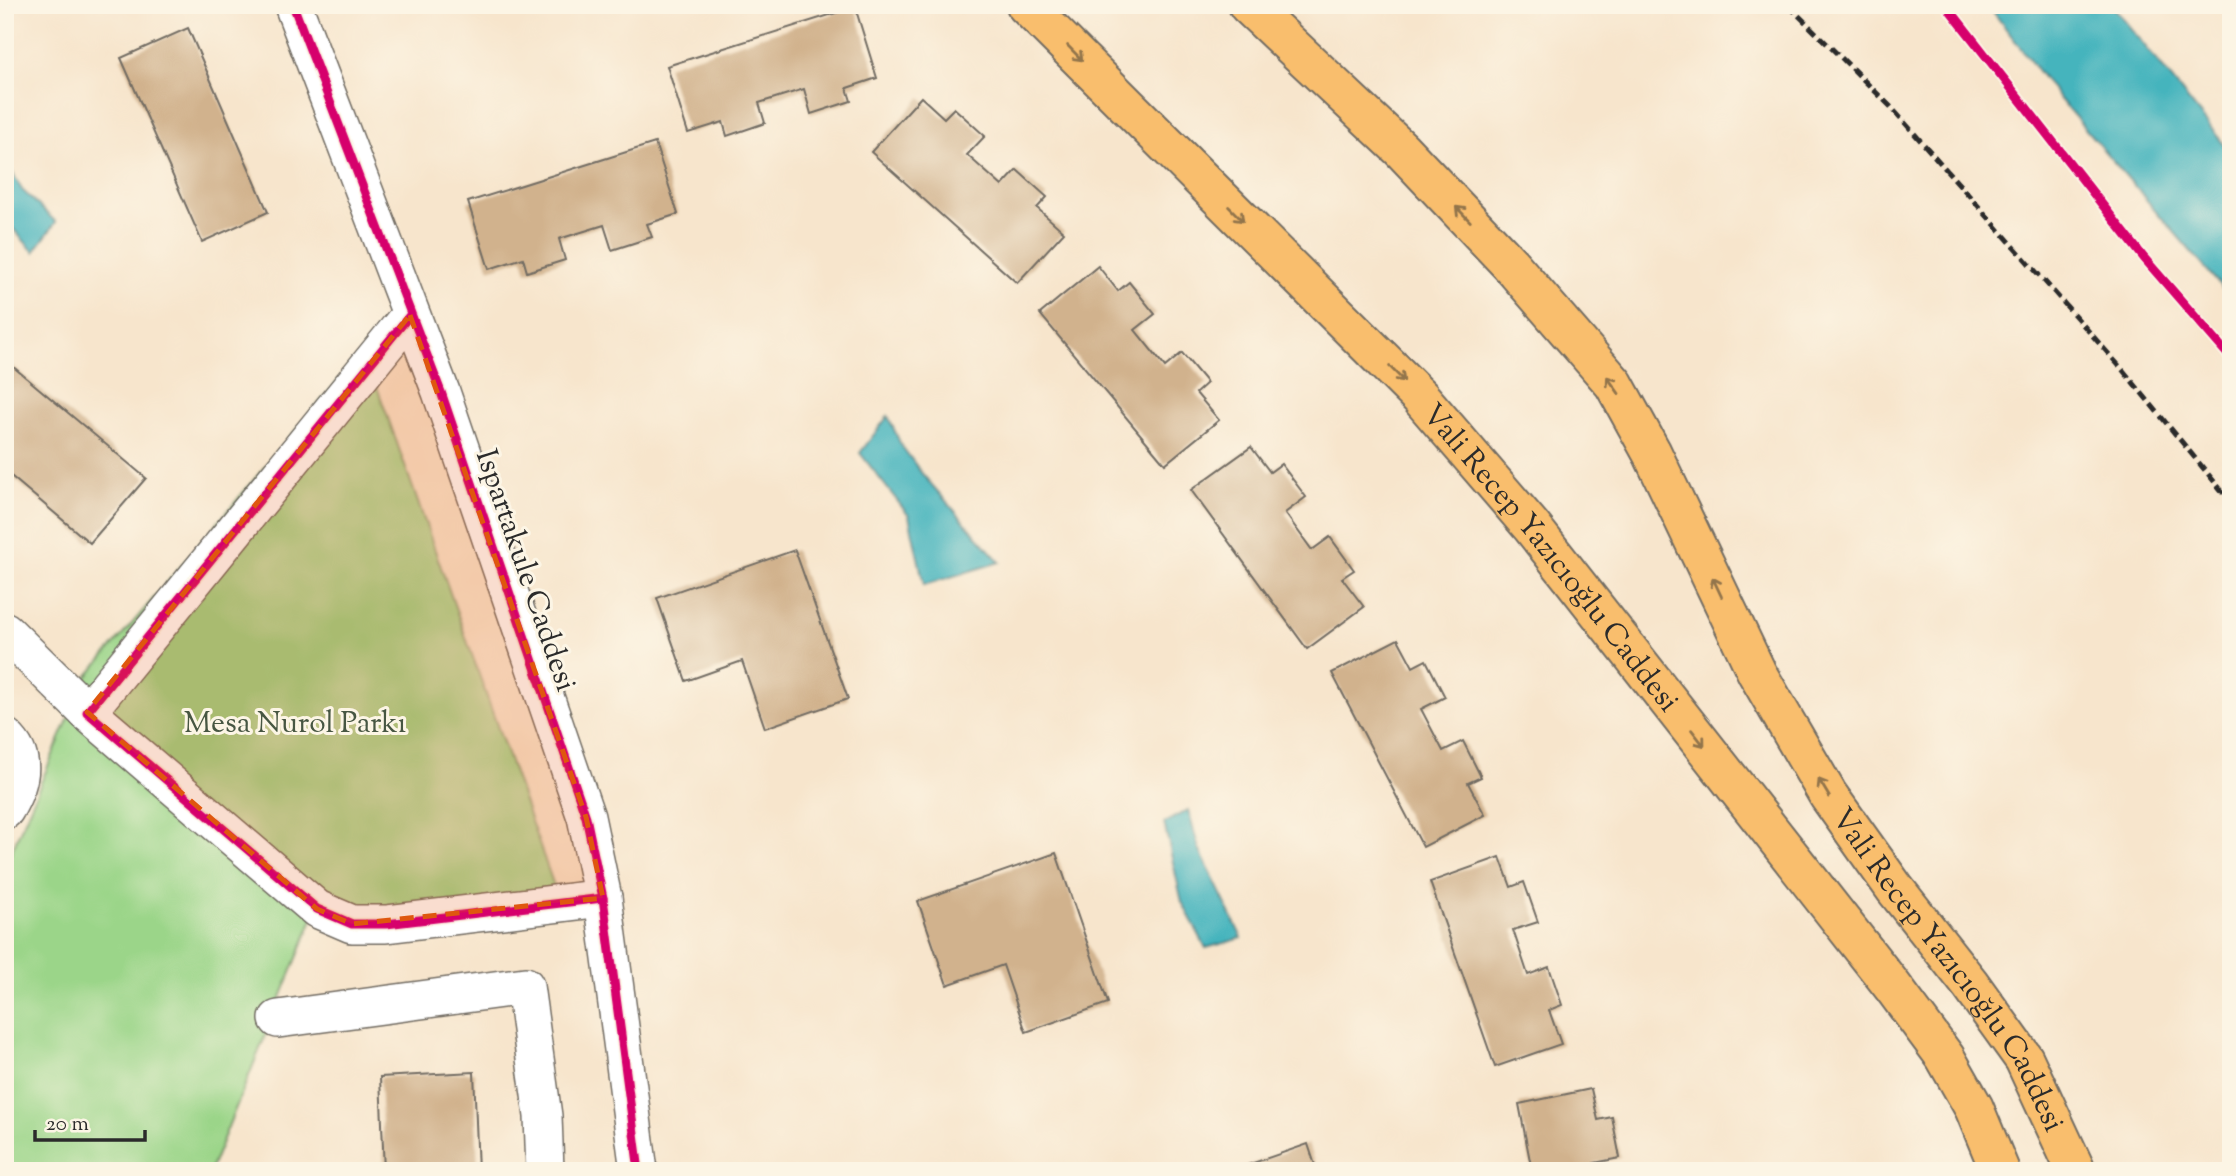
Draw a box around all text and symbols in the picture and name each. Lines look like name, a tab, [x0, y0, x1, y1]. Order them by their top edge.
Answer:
one-way arrow	[1066, 45, 1083, 62]
one-way arrow	[1228, 205, 1245, 222]
one-way arrow	[1455, 206, 1472, 223]
one-way arrow	[1389, 366, 1406, 383]
one-way arrow	[1606, 376, 1620, 395]
street label: Vali Recep Yazıcıoğlu Caddesi	[1411, 395, 1688, 722]
street label: Ispartakule Caddesi	[463, 444, 586, 698]
one-way arrow	[1710, 577, 1723, 598]
park label: Mesa Nurol Parkı	[184, 703, 406, 746]
one-way arrow	[1691, 729, 1706, 747]
one-way arrow	[1817, 778, 1831, 798]
street label: Vali Recep Yazıcıoğlu Caddesi	[1820, 800, 2074, 1139]
scale bar	[35, 1099, 145, 1143]
text: 20 m	[46, 1110, 89, 1140]

